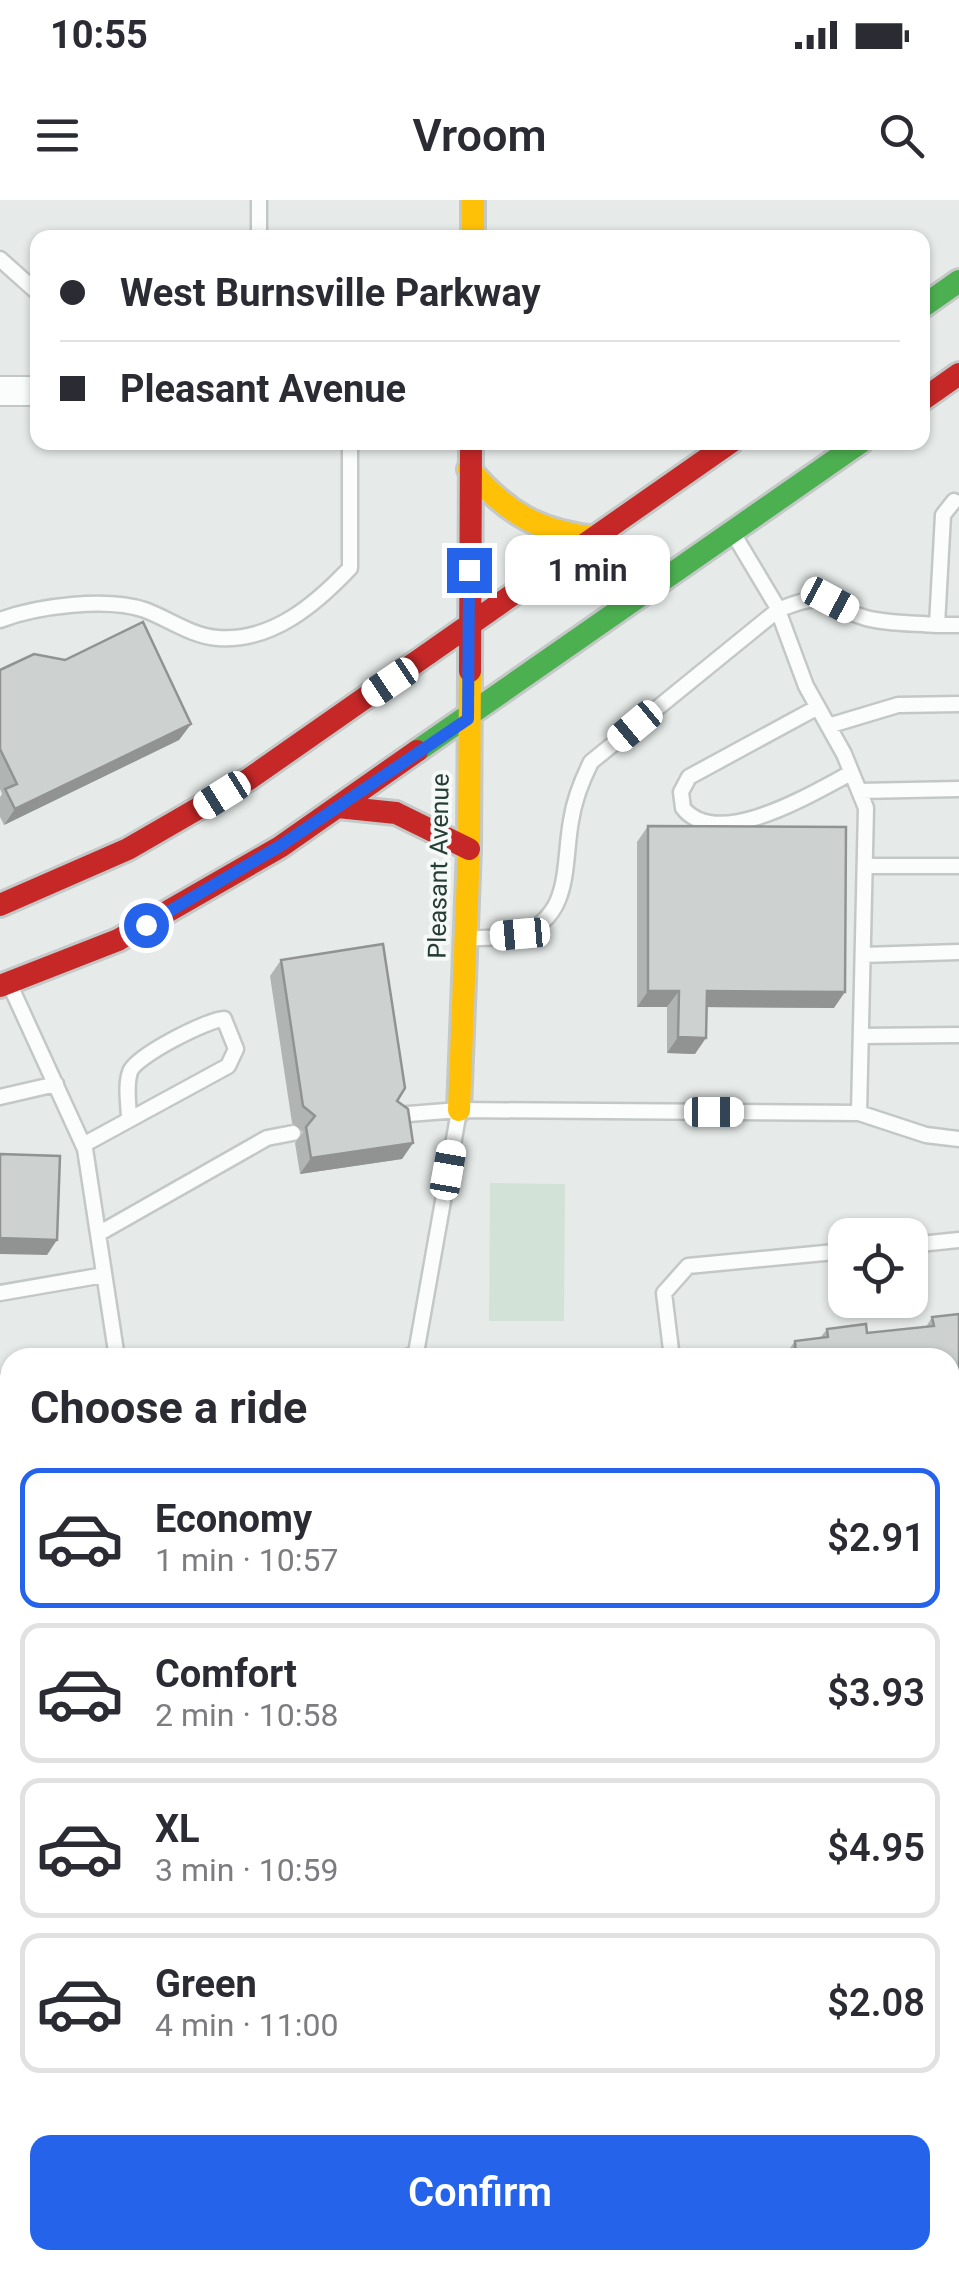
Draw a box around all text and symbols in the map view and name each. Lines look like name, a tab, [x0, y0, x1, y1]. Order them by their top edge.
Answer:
text: 10:55	[50, 13, 148, 57]
icon: menu	[30, 108, 85, 163]
icon: search	[874, 108, 929, 163]
text: Vroom	[412, 109, 547, 162]
text: West Burnsville Parkway	[120, 271, 541, 315]
text: Pleasant Avenue	[120, 367, 406, 411]
callout: 1 min	[504, 535, 669, 605]
route end	[447, 548, 492, 593]
text: 1 min	[547, 551, 628, 589]
car	[796, 573, 864, 627]
car	[357, 653, 423, 711]
car	[602, 695, 668, 757]
car	[189, 766, 255, 824]
street label: Pleasant Avenue	[422, 773, 455, 959]
route start	[124, 903, 169, 948]
car	[489, 916, 551, 952]
car	[684, 1097, 744, 1127]
car	[428, 1138, 468, 1202]
map controls	[828, 1218, 928, 1318]
button: locate	[828, 1218, 928, 1318]
text: Choose a ride	[30, 1381, 307, 1434]
icon: car	[35, 1493, 125, 1583]
text: Economy	[155, 1497, 312, 1541]
text: $2.91	[827, 1516, 925, 1560]
text: 1 min · 10:57	[155, 1541, 338, 1579]
icon: car	[35, 1648, 125, 1738]
text: Comfort	[155, 1652, 297, 1696]
text: $3.93	[827, 1671, 925, 1715]
text: 2 min · 10:58	[155, 1696, 338, 1734]
icon: car	[35, 1803, 125, 1893]
text: XL	[155, 1807, 200, 1851]
text: $4.95	[827, 1826, 925, 1870]
text: 3 min · 10:59	[155, 1851, 338, 1889]
icon: car	[35, 1958, 125, 2048]
text: Green	[155, 1962, 257, 2006]
text: $2.08	[827, 1981, 925, 2025]
text: 4 min · 11:00	[155, 2006, 338, 2044]
button: Confirm	[30, 2135, 930, 2250]

